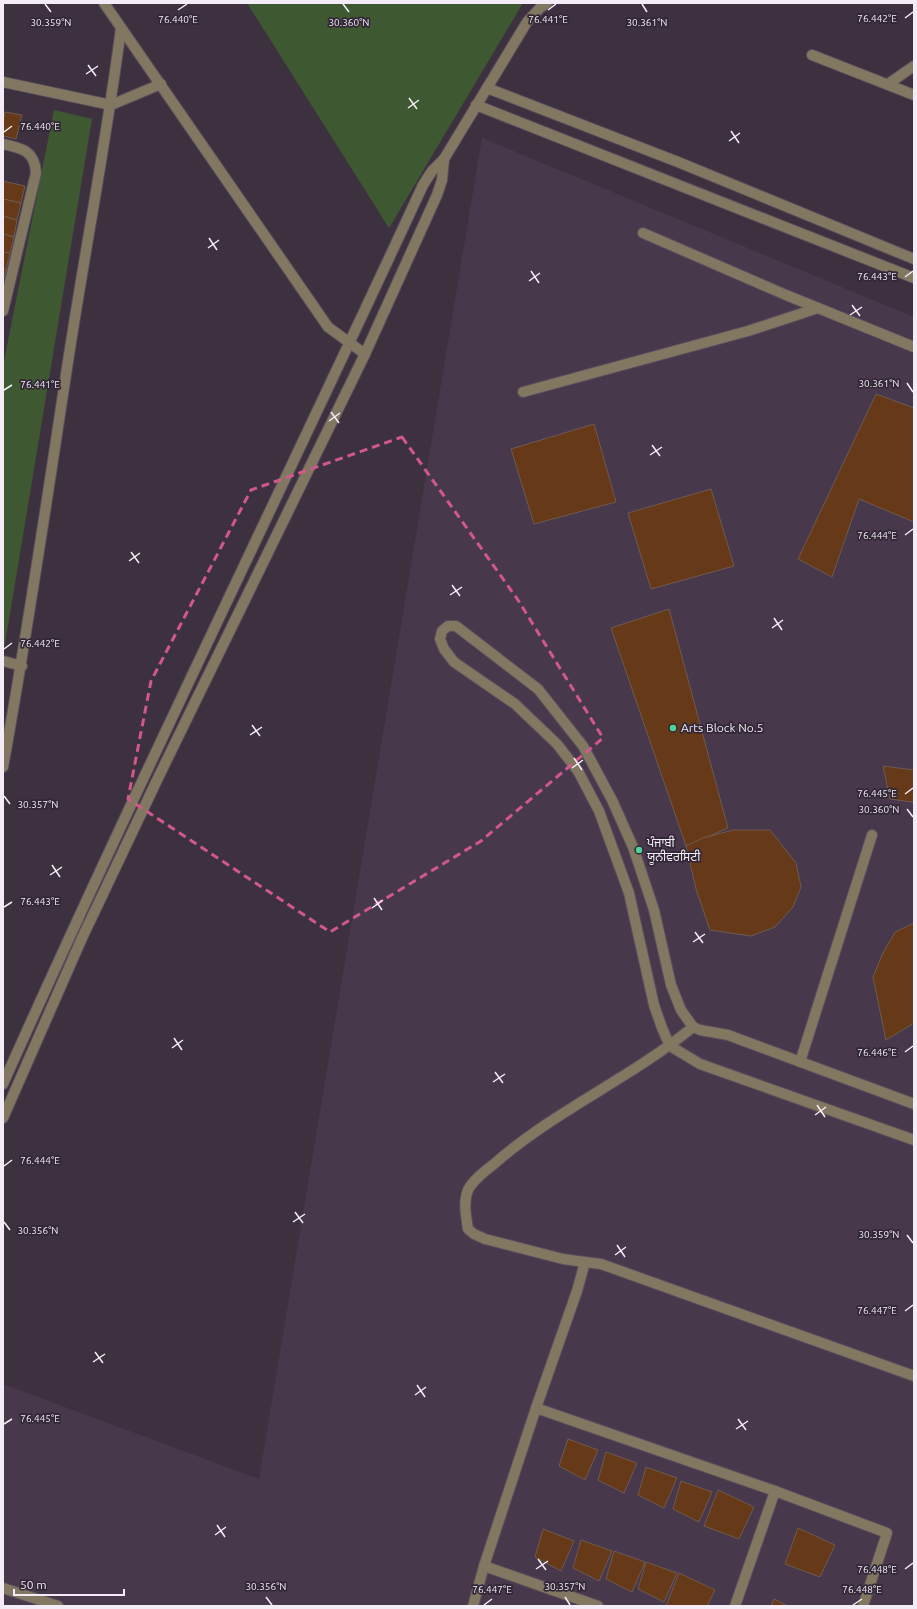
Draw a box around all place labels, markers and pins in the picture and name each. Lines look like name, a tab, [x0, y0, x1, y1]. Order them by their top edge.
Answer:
place label: Arts Block No.5	[681, 721, 763, 734]
marker: Arts Block No.5	[668, 723, 678, 733]
place label: ਪੰਜਾਬੀ ਯੂਨੀਵਰਸਿਟੀ	[646, 835, 701, 865]
marker: ਪੰਜਾਬੀ ਯੂਨੀਵਰਸਿਟੀ	[634, 845, 644, 855]

